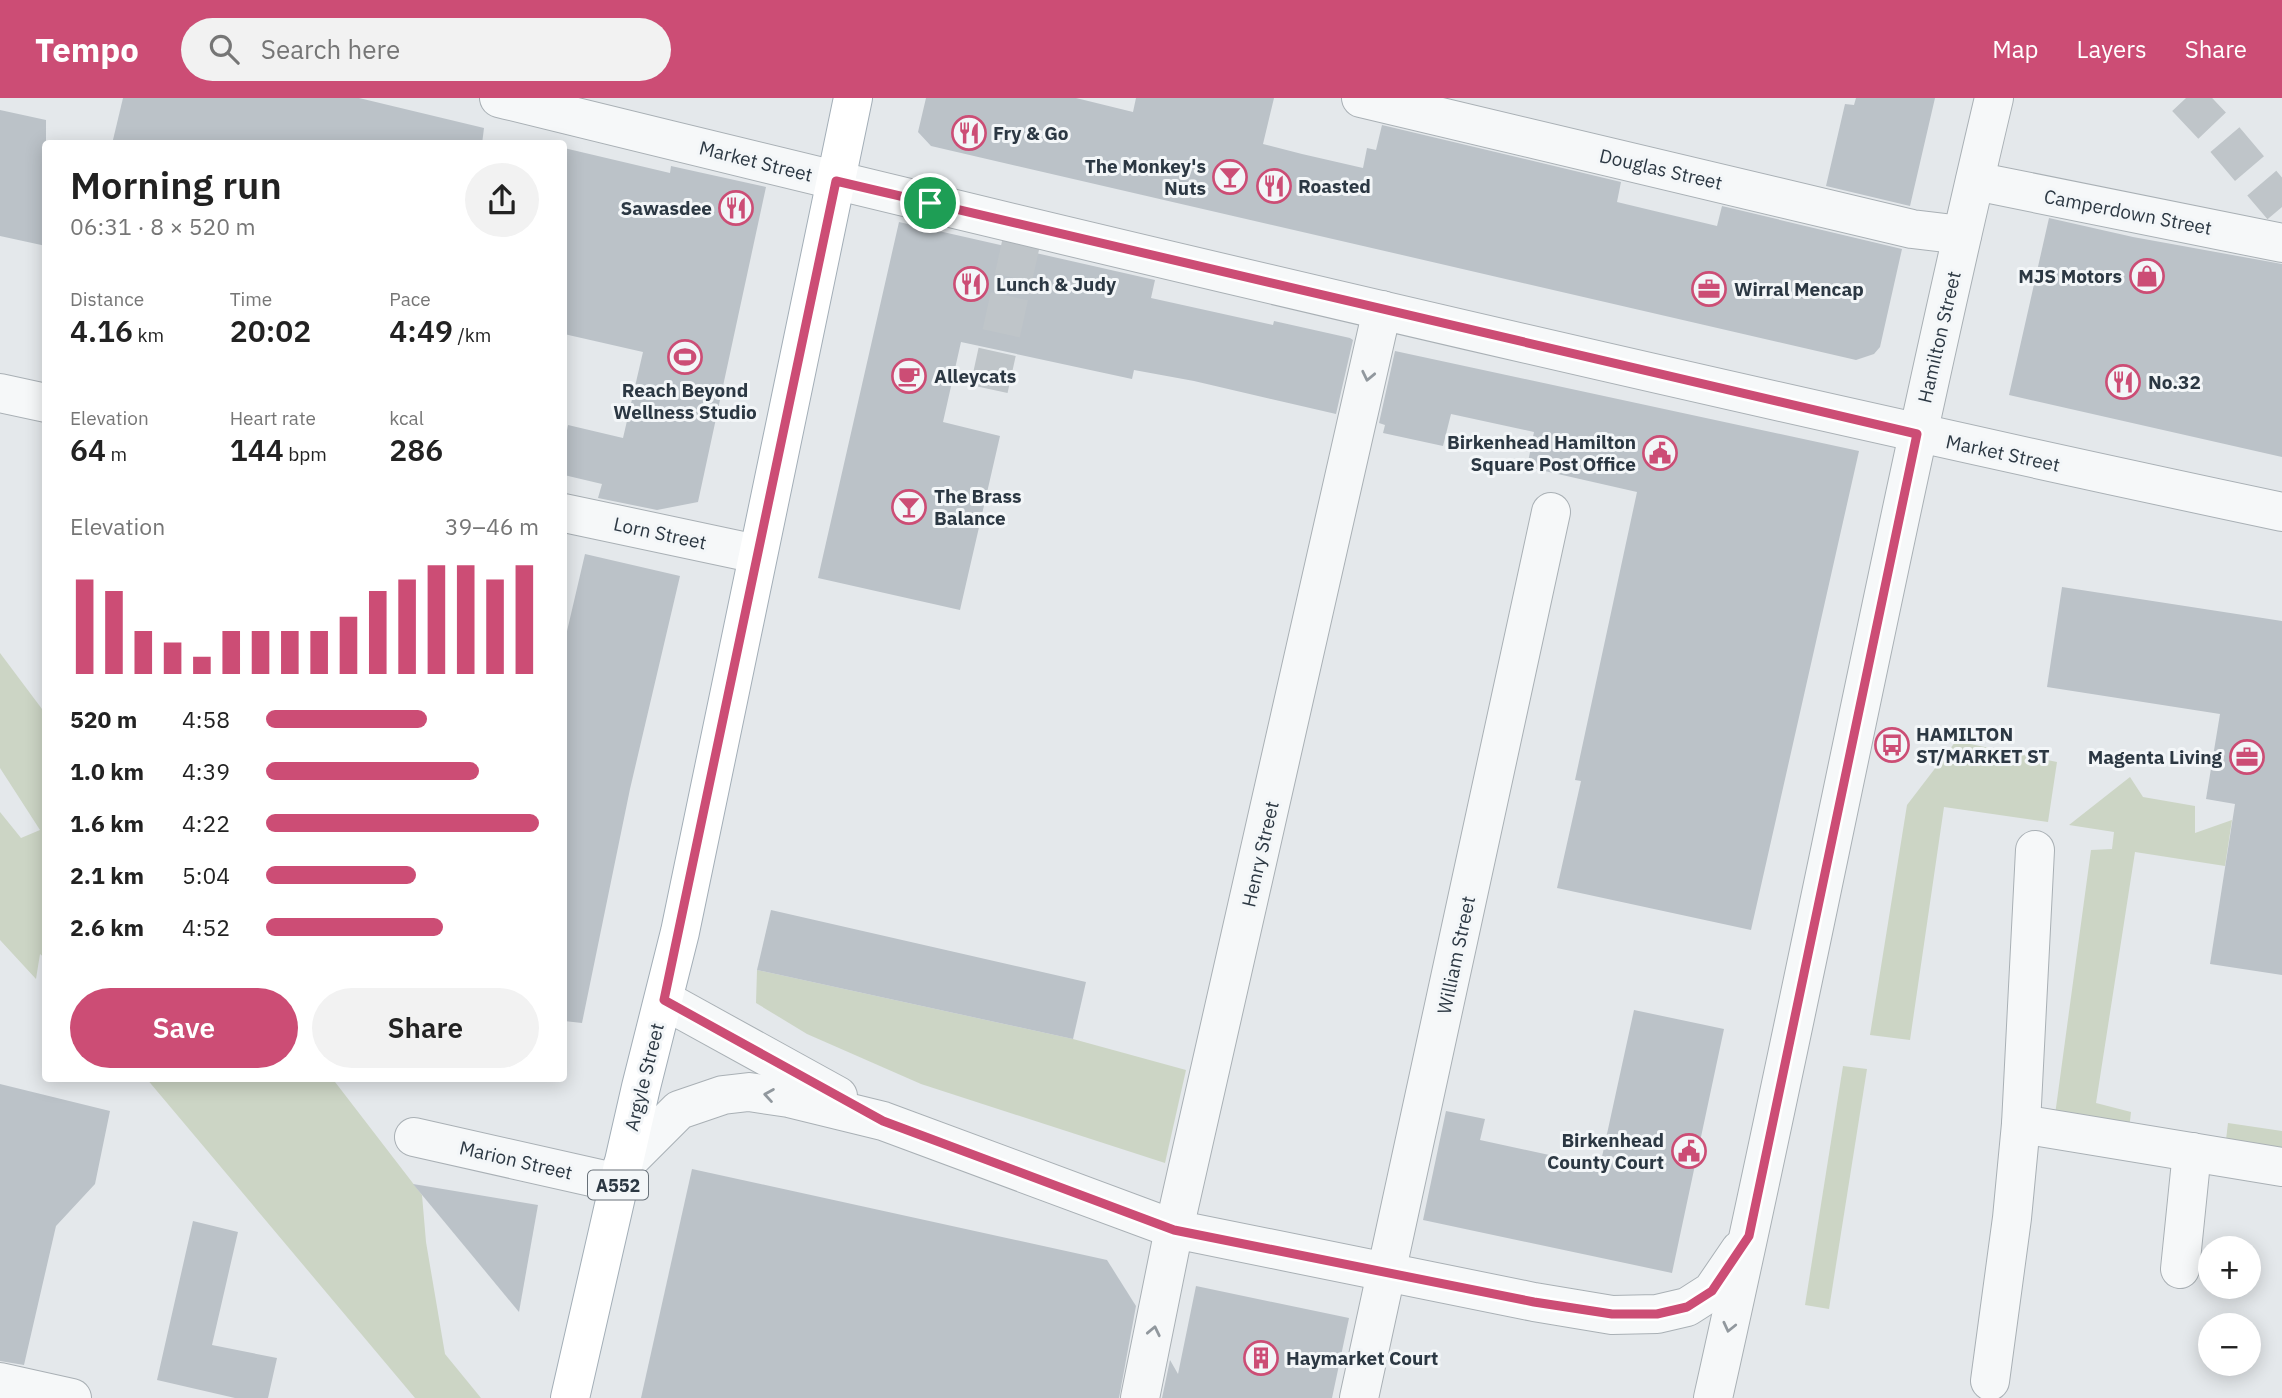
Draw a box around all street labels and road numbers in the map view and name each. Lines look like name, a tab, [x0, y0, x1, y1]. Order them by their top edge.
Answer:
street label: Market Street	[697, 135, 815, 187]
street label: Douglas Street	[1597, 143, 1725, 195]
street label: Camperdown Street	[2042, 184, 2214, 240]
street label: Hamilton Street	[1912, 269, 1966, 405]
street label: Market Street	[1944, 429, 2062, 477]
street label: Lorn Street	[611, 511, 709, 555]
street label: Henry Street	[1236, 799, 1284, 909]
street label: William Street	[1432, 894, 1480, 1016]
street label: Argyle Street	[619, 1020, 669, 1134]
street label: Marion Street	[457, 1135, 575, 1185]
road number: A552	[588, 1170, 648, 1200]

